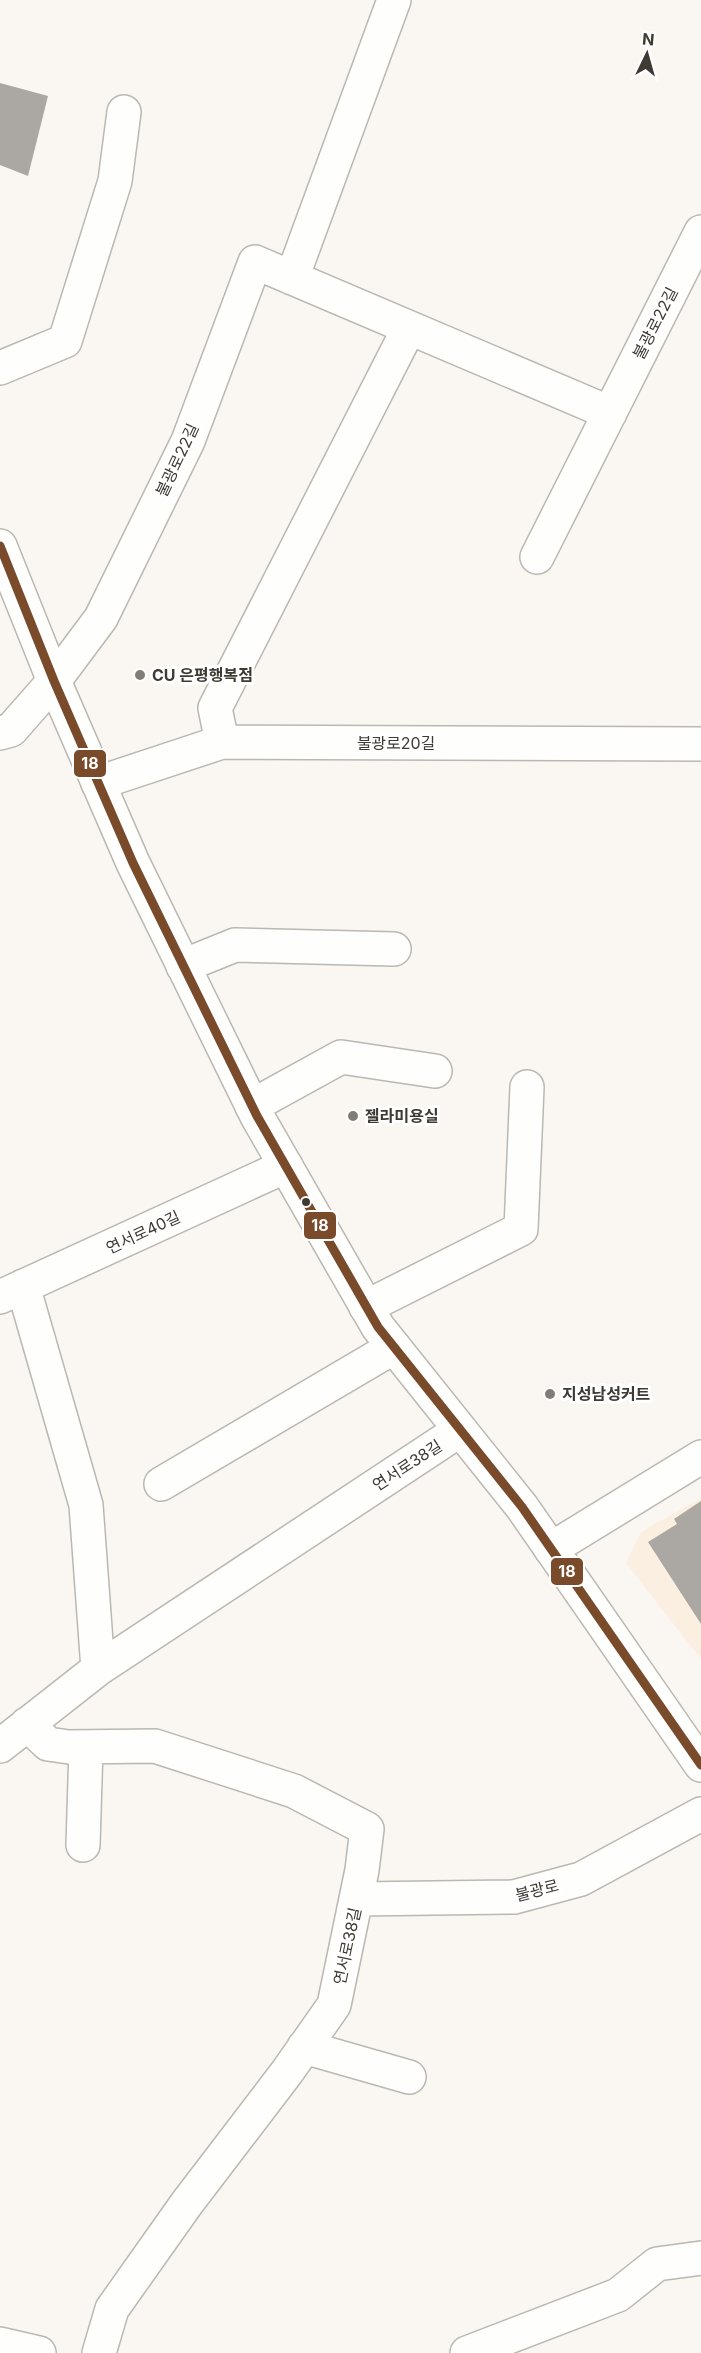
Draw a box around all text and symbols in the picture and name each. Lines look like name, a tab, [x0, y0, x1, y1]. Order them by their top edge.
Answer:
north arrow	[617, 24, 677, 84]
text: N	[641, 29, 655, 50]
street label: 불광로22길	[628, 284, 682, 362]
street label: 불광로22길	[151, 420, 203, 500]
place label: CU 은평행복점	[152, 665, 253, 685]
marker: CU 은평행복점	[133, 668, 147, 682]
street label: 불광로20길	[357, 733, 435, 753]
line badge: 18	[73, 749, 107, 778]
text: 18	[81, 753, 99, 773]
place label: 젤라미용실	[365, 1106, 439, 1126]
marker: 젤라미용실	[346, 1109, 360, 1123]
unlabelled marker	[300, 1196, 312, 1208]
street label: 연서로40길	[103, 1206, 183, 1258]
line badge: 18	[303, 1211, 337, 1240]
text: 18	[311, 1215, 329, 1235]
place label: 지성남성커트	[562, 1384, 651, 1404]
marker: 지성남성커트	[543, 1387, 557, 1401]
street label: 연서로38길	[369, 1435, 445, 1495]
line badge: 18	[550, 1557, 584, 1586]
text: 18	[558, 1561, 576, 1581]
street label: 불광로	[513, 1875, 561, 1905]
street label: 연서로38길	[329, 1905, 365, 1987]

